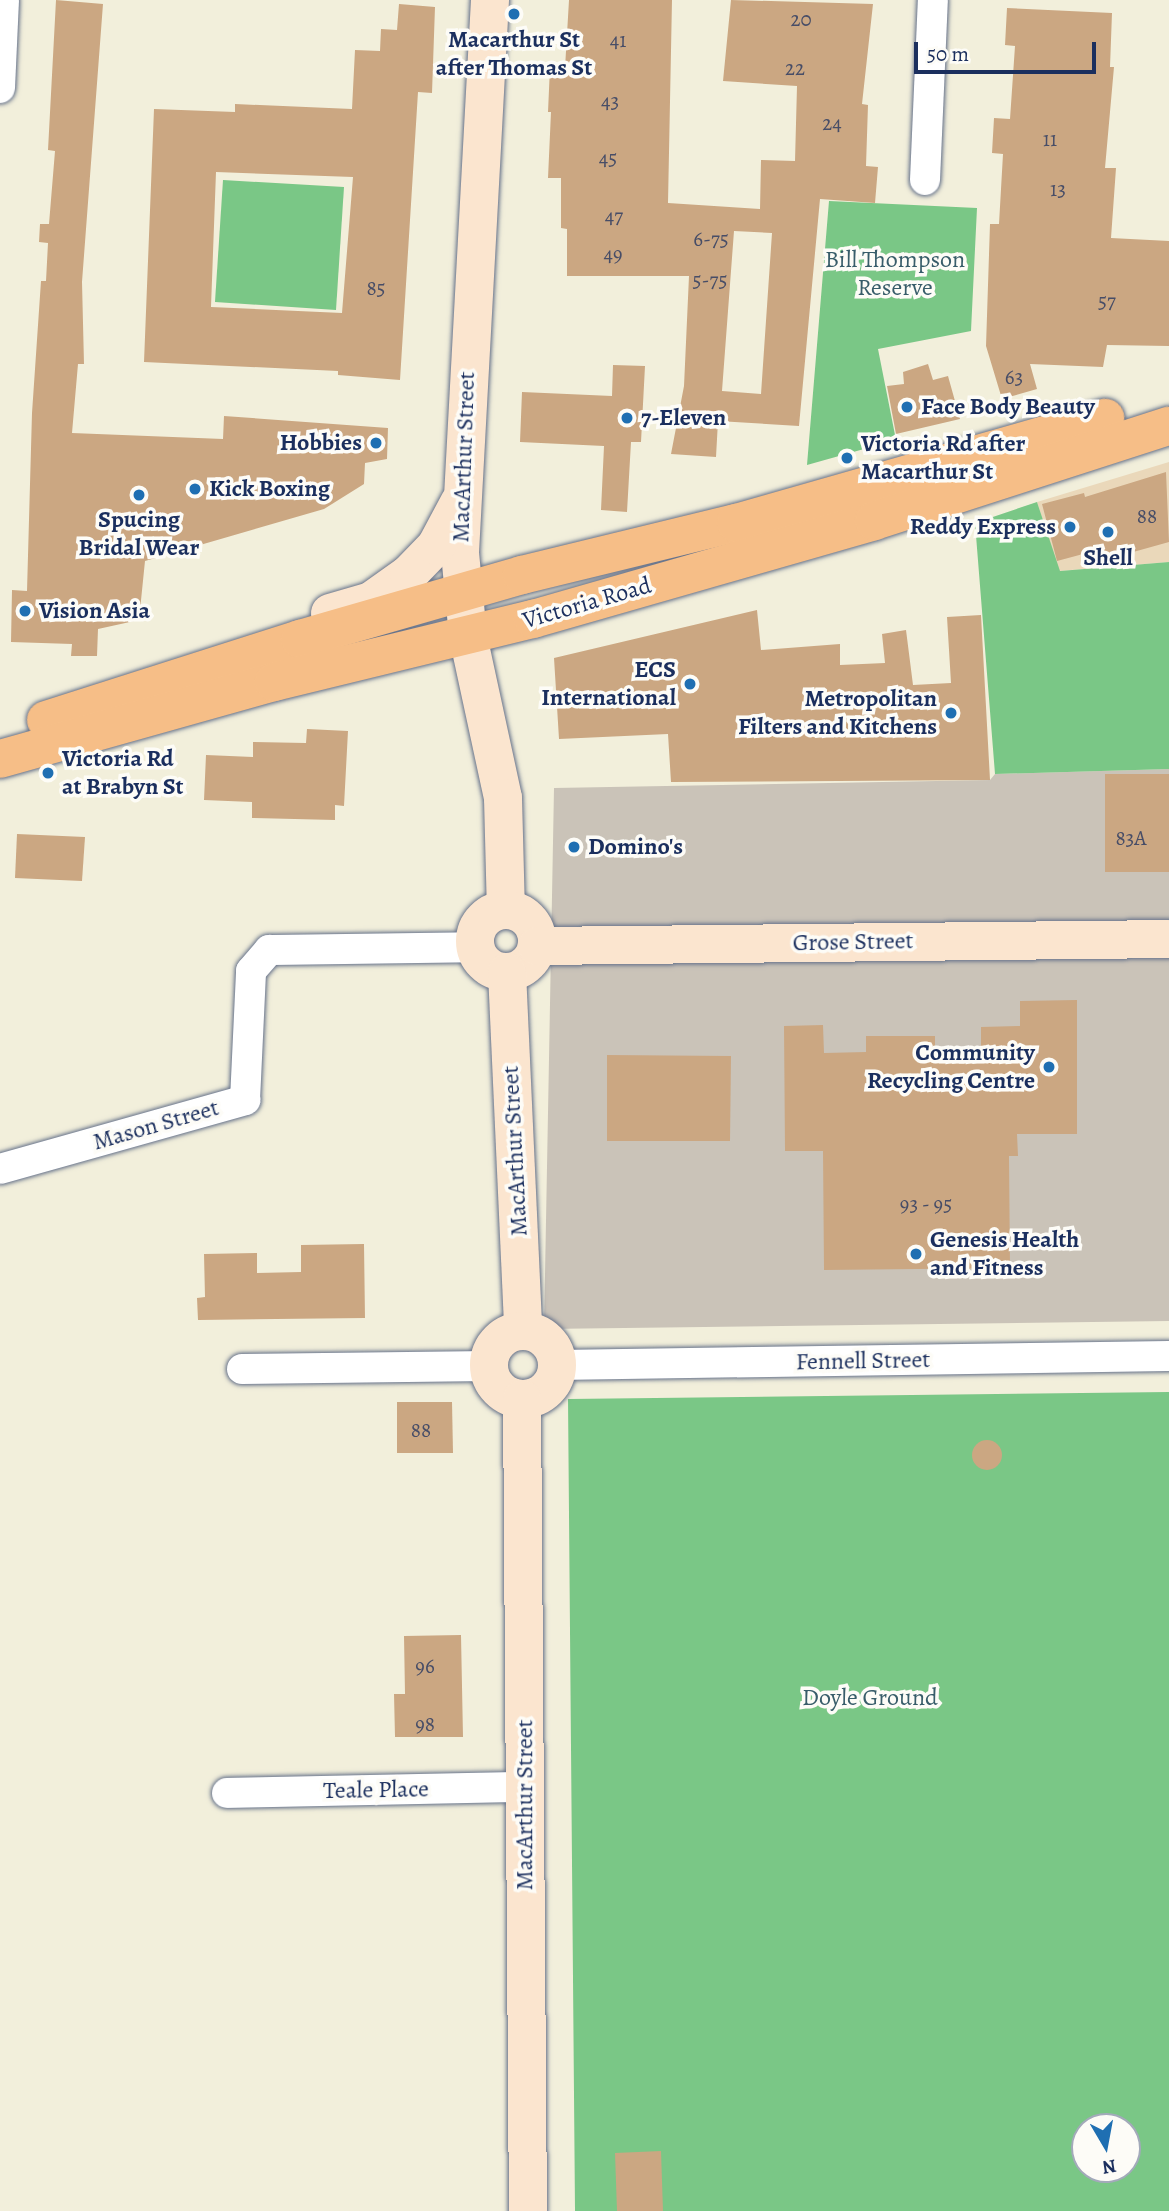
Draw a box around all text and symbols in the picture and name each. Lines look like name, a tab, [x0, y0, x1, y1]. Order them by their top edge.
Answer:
marker: Macarthur St after Thomas St	[506, 6, 522, 22]
house number: 20	[790, 6, 812, 32]
place label: Macarthur St after Thomas St	[436, 26, 592, 82]
house number: 41	[610, 27, 626, 53]
scale bar	[917, 28, 1099, 72]
text: 50 m	[927, 40, 969, 68]
house number: 22	[785, 55, 805, 81]
house number: 43	[601, 88, 619, 114]
house number: 24	[822, 110, 842, 136]
house number: 11	[1043, 126, 1057, 152]
house number: 45	[599, 145, 617, 171]
house number: 13	[1050, 176, 1066, 202]
house number: 47	[605, 203, 623, 229]
house number: 6-75	[693, 226, 729, 252]
house number: 49	[603, 241, 623, 267]
park label: Bill Thompson Reserve	[825, 246, 965, 302]
house number: 5-75	[693, 267, 727, 293]
house number: 85	[366, 275, 386, 301]
house number: 57	[1098, 288, 1116, 314]
house number: 63	[1005, 364, 1023, 390]
street label: MacArthur Street	[447, 371, 481, 543]
place label: Face Body Beauty	[921, 393, 1095, 421]
marker: Face Body Beauty	[899, 399, 915, 415]
place label: 7-Eleven	[641, 404, 726, 432]
marker: 7-Eleven	[619, 410, 635, 426]
place label: Hobbies	[280, 429, 362, 457]
place label: Victoria Rd after Macarthur St	[861, 430, 1025, 486]
marker: Hobbies	[368, 435, 384, 451]
marker: Victoria Rd after Macarthur St	[839, 450, 855, 466]
place label: Kick Boxing	[209, 475, 330, 503]
marker: Kick Boxing	[187, 481, 203, 497]
marker: Spucing Bridal Wear	[131, 487, 147, 503]
house number: 88	[1137, 503, 1157, 529]
place label: Spucing Bridal Wear	[79, 506, 199, 562]
place label: Reddy Express	[910, 513, 1056, 541]
marker: Reddy Express	[1062, 519, 1078, 535]
marker: Shell	[1100, 524, 1116, 540]
place label: Shell	[1083, 544, 1133, 572]
street label: Victoria Road	[519, 571, 655, 635]
place label: Vision Asia	[39, 597, 150, 625]
marker: Vision Asia	[17, 603, 33, 619]
place label: ECS International	[541, 656, 676, 712]
marker: ECS International	[682, 676, 698, 692]
place label: Metropolitan Filters and Kitchens	[738, 685, 937, 741]
marker: Metropolitan Filters and Kitchens	[943, 705, 959, 721]
place label: Victoria Rd at Brabyn St	[62, 745, 184, 801]
marker: Victoria Rd at Brabyn St	[40, 765, 56, 781]
house number: 83A	[1115, 825, 1147, 851]
place label: Domino's	[588, 833, 683, 861]
marker: Domino's	[566, 839, 582, 855]
street label: Grose Street	[792, 927, 914, 957]
place label: Community Recycling Centre	[867, 1039, 1035, 1095]
marker: Community Recycling Centre	[1041, 1059, 1057, 1075]
street label: MacArthur Street	[496, 1065, 534, 1237]
street label: Mason Street	[90, 1093, 222, 1157]
house number: 93 - 95	[899, 1191, 953, 1217]
place label: Genesis Health and Fitness	[930, 1226, 1079, 1282]
marker: Genesis Health and Fitness	[908, 1246, 924, 1262]
street label: Fennell Street	[796, 1345, 930, 1377]
house number: 88	[411, 1417, 431, 1443]
house number: 96	[415, 1653, 435, 1679]
park label: Doyle Ground	[802, 1684, 938, 1712]
house number: 98	[415, 1711, 435, 1737]
street label: MacArthur Street	[511, 1720, 539, 1890]
street label: Teale Place	[323, 1775, 429, 1805]
north arrow	[1071, 2113, 1141, 2183]
text: N	[1100, 2153, 1118, 2181]

